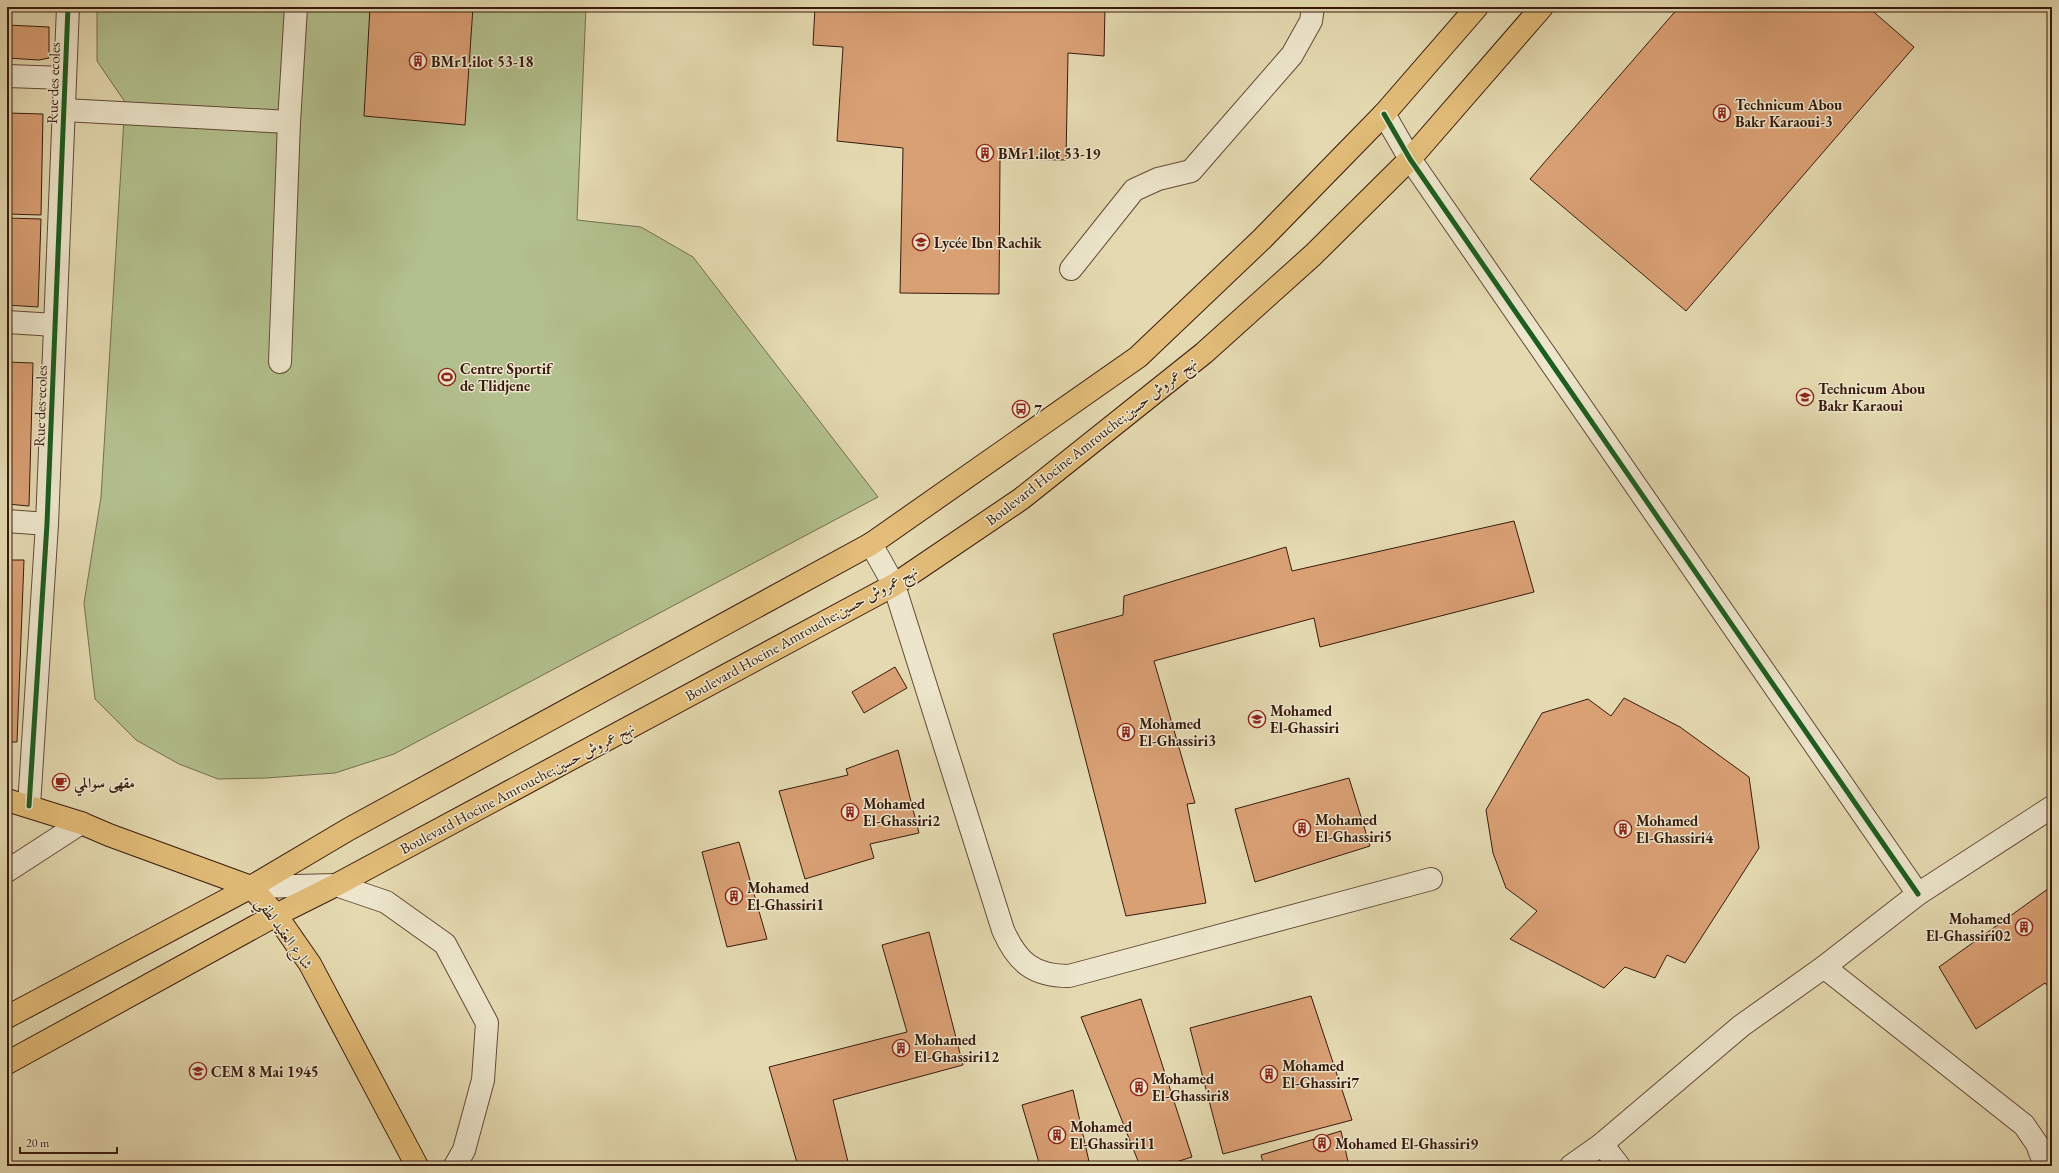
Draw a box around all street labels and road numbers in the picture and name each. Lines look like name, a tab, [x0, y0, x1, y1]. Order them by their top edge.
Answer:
street label: Rue des ecoles	[42, 42, 64, 124]
street label: Boulevard Hocine Amrouche;نهج عمروش حسين	[982, 353, 1204, 533]
street label: Rue des ecoles	[29, 365, 51, 447]
street label: Boulevard Hocine Amrouche;نهج عمروش حسين	[681, 561, 923, 709]
street label: Boulevard Hocine Amrouche;نهج عمروش حسين	[396, 718, 640, 863]
street label: شارع العقيد لطفي	[249, 893, 317, 976]

